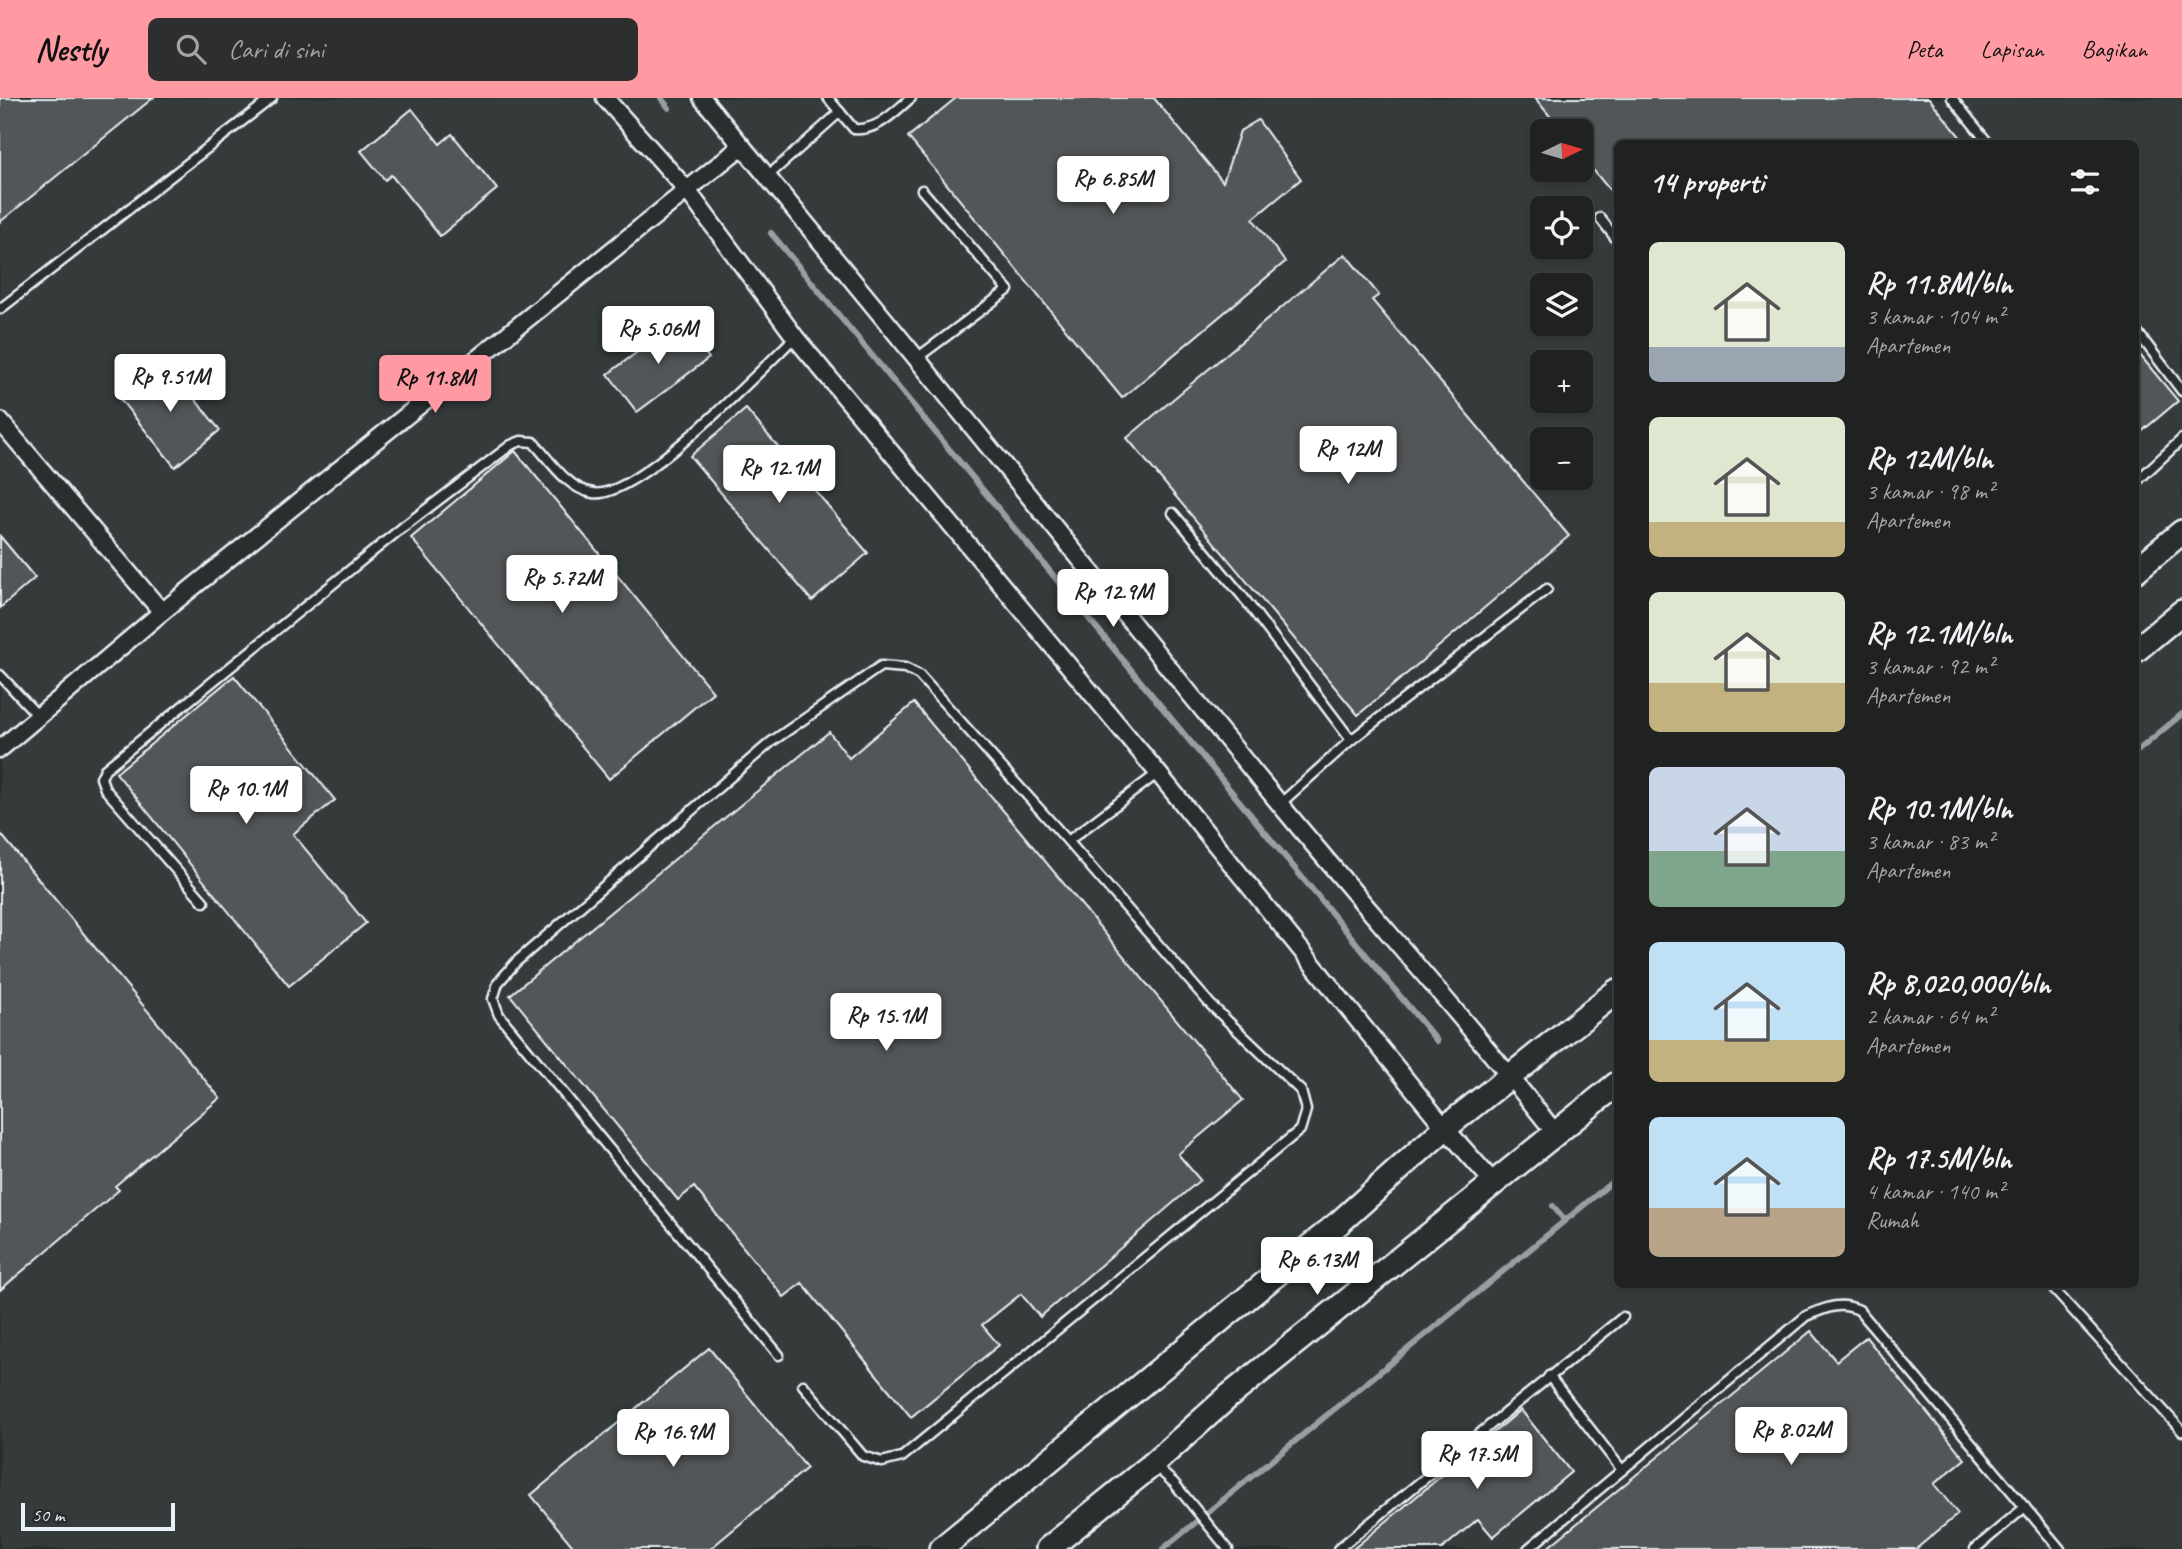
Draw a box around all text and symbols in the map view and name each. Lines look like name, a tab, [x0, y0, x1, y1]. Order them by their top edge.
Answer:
search box	[148, 18, 638, 81]
text: Nestly	[35, 28, 106, 70]
icon: search	[172, 30, 210, 68]
text: Cari di sini	[228, 33, 324, 66]
text: Peta	[1906, 34, 1943, 64]
text: Lapisan	[1981, 34, 2044, 64]
text: Bagikan	[2082, 34, 2147, 64]
north arrow	[1530, 119, 1592, 182]
map controls	[1530, 119, 1593, 490]
pin: Rp 6.85M	[1041, 156, 1185, 216]
text: 14 properti	[1649, 163, 1764, 201]
icon: filters	[2066, 163, 2104, 201]
text: Rp 6.85M	[1073, 164, 1153, 193]
button: locate	[1530, 196, 1593, 259]
text: Rp 11.8M/bln	[1866, 264, 2012, 302]
icon: home	[1705, 270, 1789, 354]
button: layers	[1530, 273, 1593, 336]
text: 3 kamar · 104 m²	[1866, 302, 2004, 331]
pin: Rp 5.06M	[586, 306, 730, 366]
text: Rp 5.06M	[618, 314, 698, 343]
text: Apartemen	[1866, 331, 1950, 360]
button: +	[1530, 350, 1593, 413]
pin: Rp 9.51M	[98, 354, 242, 414]
pin: Rp 11.8M	[363, 356, 507, 415]
text: Rp 9.51M	[131, 362, 209, 391]
text: Rp 11.8M	[395, 363, 475, 392]
pin: Rp 12M	[1291, 426, 1405, 486]
button: −	[1530, 427, 1593, 490]
text: Rp 12M	[1316, 434, 1380, 463]
text: Rp 12M/bln	[1866, 439, 1993, 477]
icon: home	[1705, 445, 1789, 529]
pin: Rp 12.1M	[707, 446, 851, 505]
text: Rp 12.1M	[739, 453, 819, 482]
text: 3 kamar · 98 m²	[1866, 477, 1994, 506]
text: Apartemen	[1866, 506, 1950, 535]
pin: Rp 5.72M	[490, 556, 634, 615]
text: Rp 5.72M	[522, 563, 602, 592]
pin: Rp 12.9M	[1041, 570, 1185, 629]
text: Rp 12.9M	[1073, 577, 1153, 606]
text: Rp 12.1M/bln	[1866, 614, 2012, 652]
icon: home	[1705, 620, 1789, 704]
text: 3 kamar · 92 m²	[1866, 652, 1994, 681]
text: Apartemen	[1866, 681, 1950, 710]
pin: Rp 10.1M	[174, 766, 318, 826]
text: Rp 10.1M	[206, 774, 286, 803]
text: Rp 10.1M/bln	[1866, 789, 2012, 827]
icon: home	[1705, 795, 1789, 879]
text: 3 kamar · 83 m²	[1866, 827, 1994, 856]
text: Apartemen	[1866, 856, 1950, 885]
text: Rp 8,020,000/bln	[1866, 964, 2050, 1002]
icon: home	[1705, 970, 1789, 1054]
pin: Rp 15.1M	[814, 993, 958, 1053]
text: Rp 15.1M	[846, 1001, 926, 1030]
text: 2 kamar · 64 m²	[1866, 1002, 1994, 1031]
text: Apartemen	[1866, 1031, 1950, 1060]
text: Rp 17.5M/bln	[1866, 1139, 2012, 1177]
icon: home	[1705, 1145, 1789, 1229]
text: 4 kamar · 140 m²	[1866, 1177, 2004, 1206]
text: Rumah	[1866, 1206, 1919, 1235]
pin: Rp 6.13M	[1245, 1238, 1389, 1297]
text: Rp 6.13M	[1277, 1245, 1357, 1274]
pin: Rp 8.02M	[1719, 1408, 1863, 1467]
pin: Rp 16.9M	[601, 1410, 745, 1469]
text: Rp 8.02M	[1751, 1415, 1831, 1444]
text: Rp 16.9M	[633, 1417, 713, 1446]
pin: Rp 17.5M	[1405, 1432, 1549, 1491]
text: Rp 17.5M	[1437, 1439, 1517, 1468]
scale bar	[21, 1500, 175, 1532]
text: 50 m	[32, 1503, 64, 1527]

